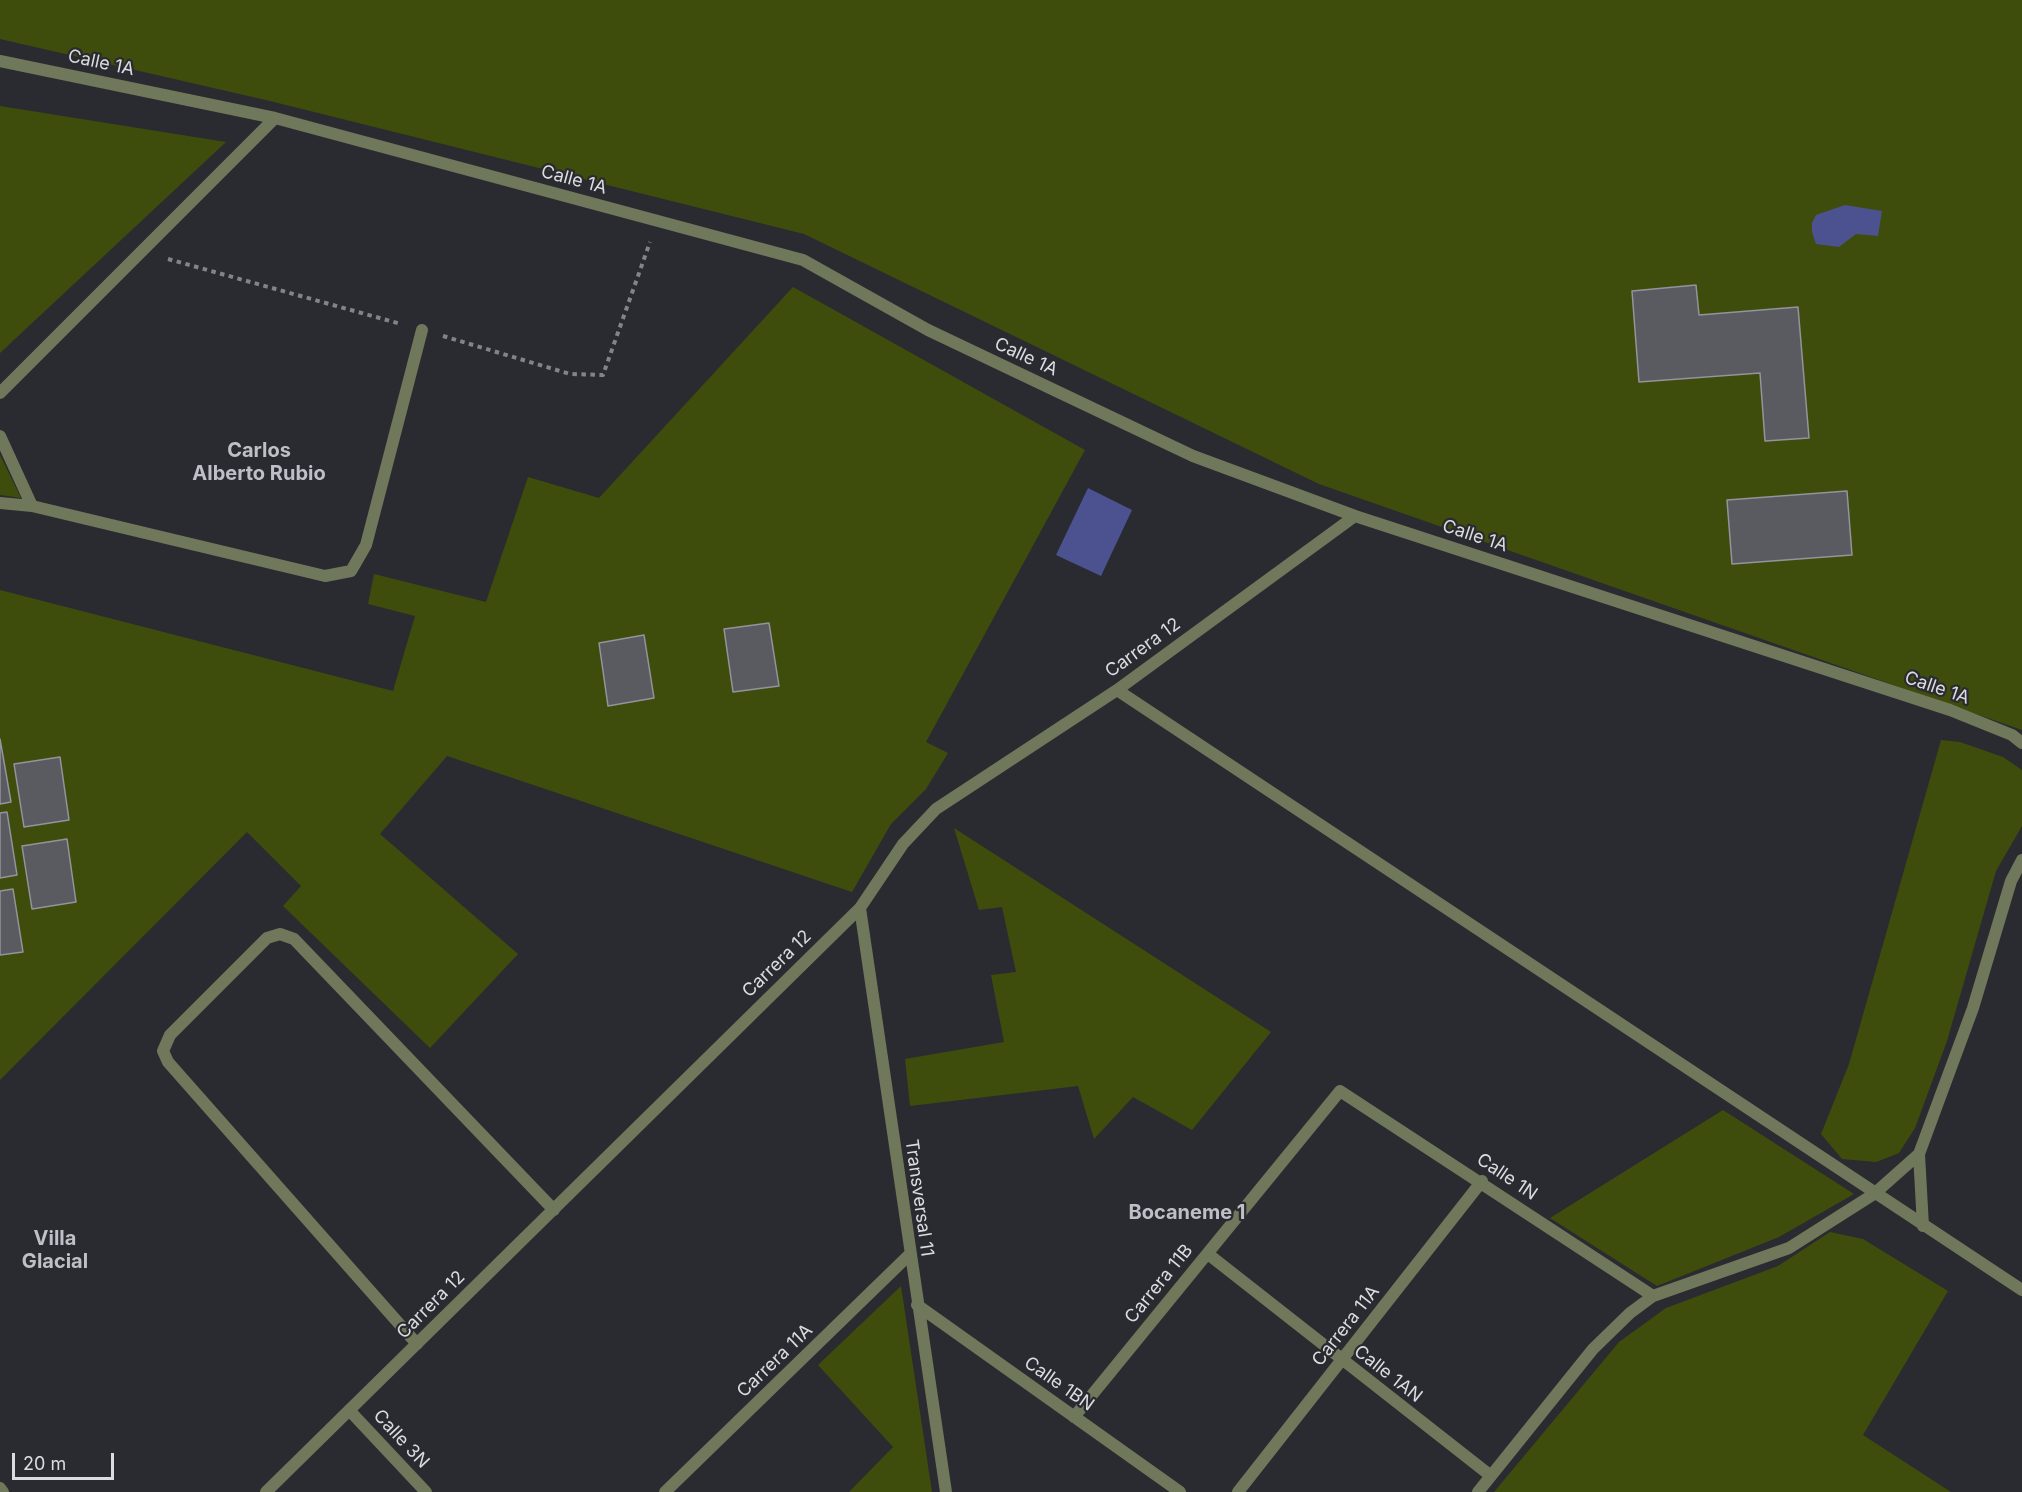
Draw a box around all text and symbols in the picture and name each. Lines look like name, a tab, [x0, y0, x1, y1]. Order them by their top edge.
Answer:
street label: Calle 1A	[66, 45, 136, 81]
street label: Calle 1A	[539, 161, 609, 199]
street label: Calle 1A	[991, 333, 1061, 381]
district label: Carlos Alberto Rubio	[192, 439, 326, 486]
street label: Calle 1A	[1440, 515, 1510, 557]
street label: Carrera 12	[1101, 614, 1185, 682]
street label: Calle 1A	[1902, 667, 1972, 709]
street label: Carrera 12	[738, 926, 816, 1002]
street label: Transversal 11	[900, 1138, 938, 1258]
street label: Calle 1N	[1473, 1149, 1541, 1205]
district label: Bocaneme 1	[1129, 1201, 1245, 1225]
district label: Villa Glacial	[22, 1227, 88, 1274]
street label: Carrera 11B	[1121, 1240, 1197, 1328]
street label: Carrera 12	[392, 1266, 470, 1344]
street label: Carrera 11A	[1308, 1281, 1384, 1371]
street label: Carrera 11A	[733, 1320, 817, 1402]
street label: Calle 1AN	[1350, 1341, 1426, 1407]
street label: Calle 1BN	[1020, 1352, 1098, 1416]
street label: Calle 3N	[368, 1405, 434, 1473]
scale bar	[15, 1441, 117, 1479]
text: 20 m	[23, 1453, 66, 1474]

